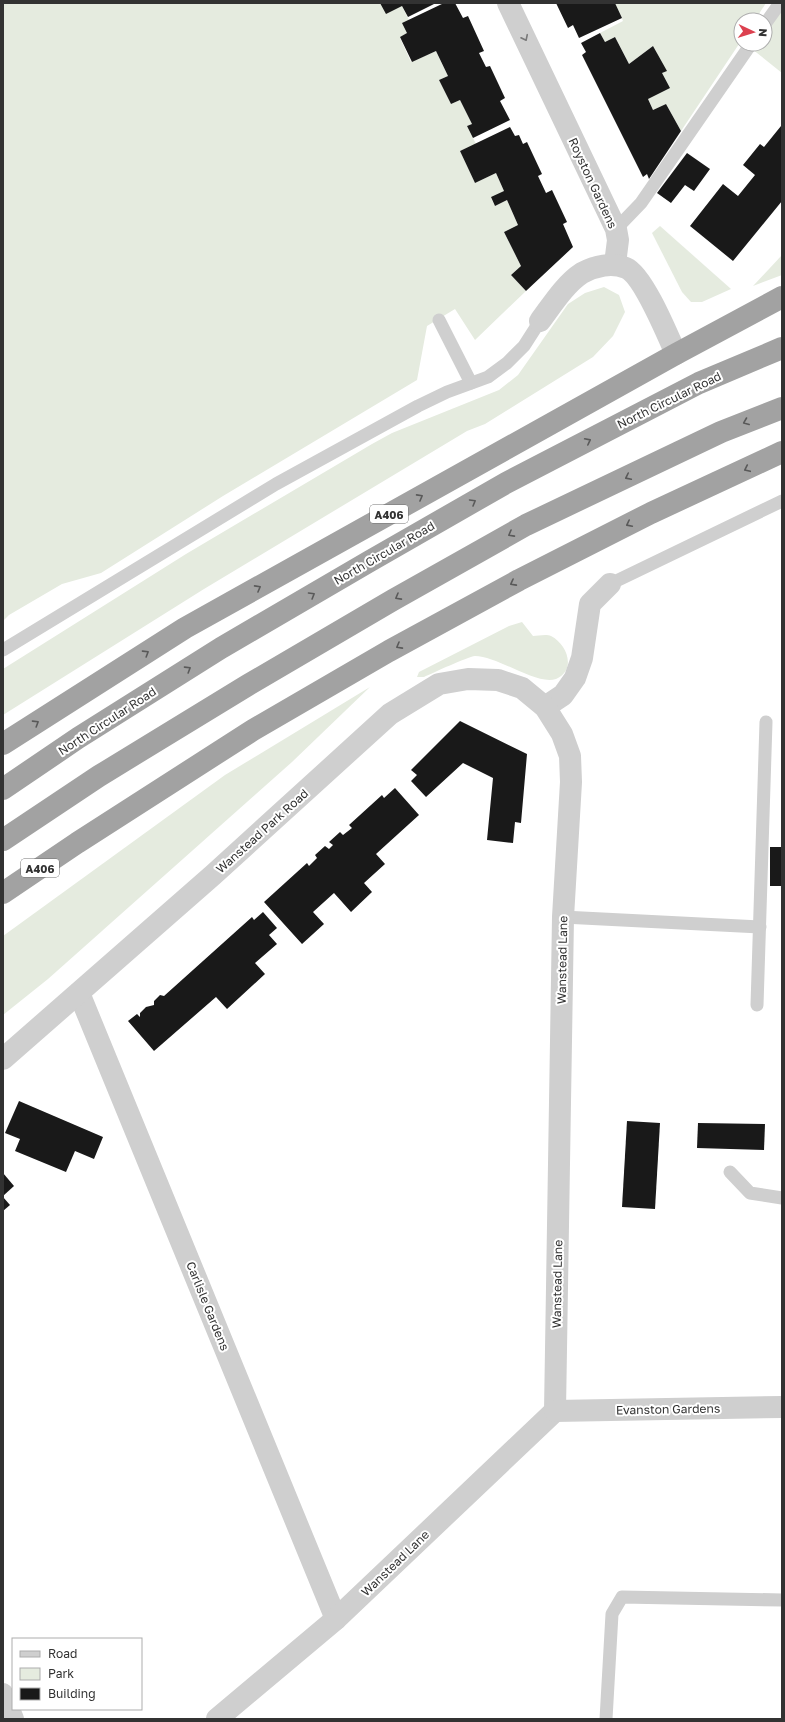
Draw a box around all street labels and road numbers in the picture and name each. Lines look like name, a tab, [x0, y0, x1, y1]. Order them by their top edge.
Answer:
street label: Royston Gardens	[565, 135, 621, 231]
street label: North Circular Road	[615, 368, 723, 432]
road number: A406	[370, 505, 408, 523]
street label: North Circular Road	[331, 518, 437, 588]
street label: North Circular Road	[55, 684, 159, 758]
street label: Wanstead Park Road	[213, 786, 311, 876]
road number: A406	[21, 859, 59, 877]
street label: Wanstead Lane	[554, 916, 570, 1004]
street label: Wanstead Lane	[549, 1240, 565, 1328]
street label: Carlisle Gardens	[183, 1259, 233, 1353]
street label: Evanston Gardens	[616, 1401, 720, 1417]
street label: Wanstead Lane	[358, 1527, 432, 1599]

